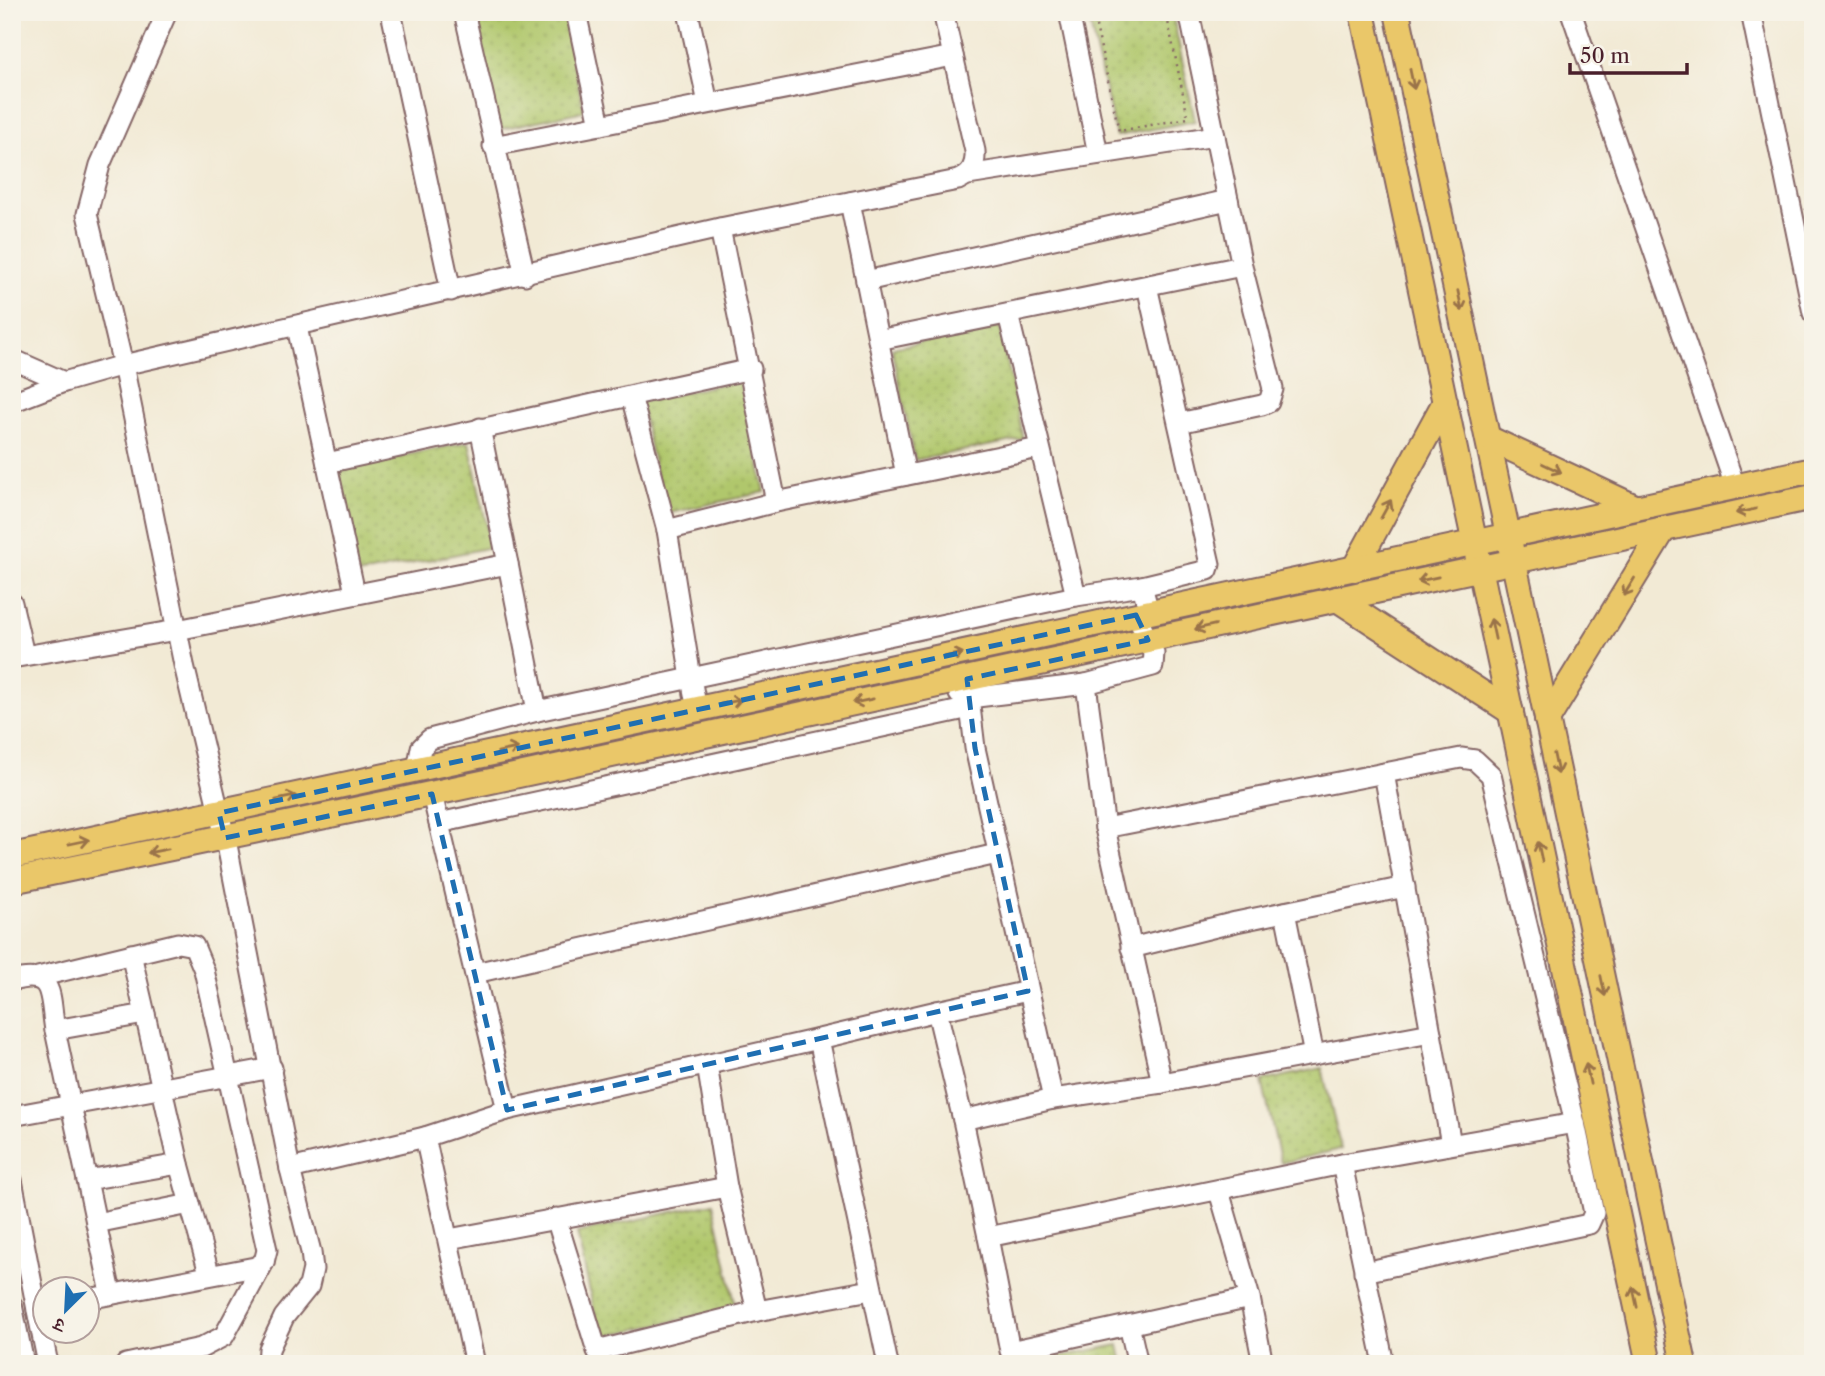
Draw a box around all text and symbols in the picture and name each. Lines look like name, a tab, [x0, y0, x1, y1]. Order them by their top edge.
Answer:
scale bar	[1570, 32, 1687, 76]
text: 50 m	[1580, 43, 1630, 68]
one-way arrow	[1406, 67, 1419, 90]
one-way arrow	[1454, 289, 1468, 312]
one-way arrow	[1541, 462, 1562, 475]
one-way arrow	[1380, 499, 1394, 519]
one-way arrow	[1735, 505, 1758, 519]
one-way arrow	[1417, 573, 1440, 587]
one-way arrow	[1621, 577, 1636, 596]
one-way arrow	[1486, 618, 1500, 641]
one-way arrow	[1194, 621, 1217, 635]
one-way arrow	[941, 647, 964, 661]
one-way arrow	[719, 695, 742, 709]
one-way arrow	[852, 695, 875, 709]
one-way arrow	[496, 743, 519, 757]
one-way arrow	[1550, 752, 1564, 775]
one-way arrow	[274, 791, 297, 805]
one-way arrow	[67, 834, 90, 848]
one-way arrow	[1533, 841, 1547, 864]
one-way arrow	[147, 845, 170, 859]
one-way arrow	[1597, 974, 1611, 997]
one-way arrow	[1580, 1063, 1594, 1086]
north arrow	[32, 1274, 102, 1344]
one-way arrow	[1628, 1286, 1641, 1309]
text: उ	[49, 1312, 70, 1338]

